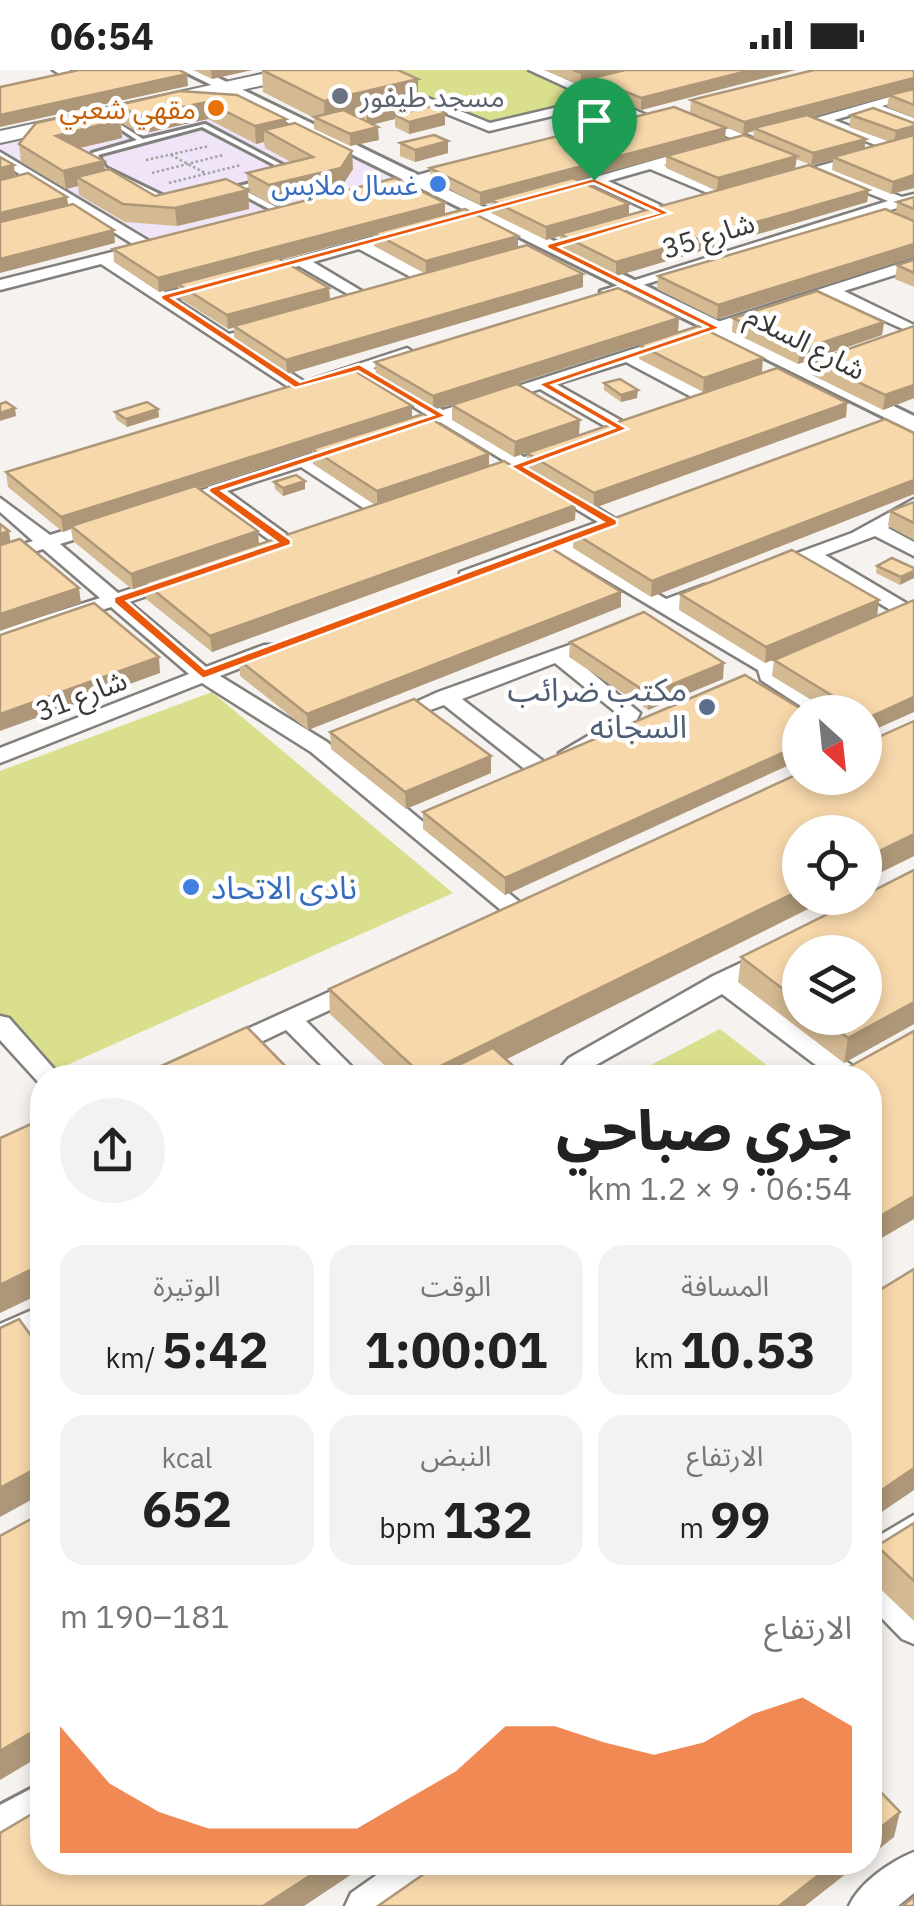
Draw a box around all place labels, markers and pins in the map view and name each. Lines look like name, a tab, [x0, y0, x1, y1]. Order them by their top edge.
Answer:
place label: مسجد طيفور	[359, 78, 505, 115]
pin	[552, 78, 637, 181]
marker: مسجد طيفور	[329, 85, 351, 107]
place label: مقهي شعبي	[59, 90, 196, 130]
marker: مقهي شعبي	[205, 97, 227, 119]
place label: غسال ملابس	[271, 166, 418, 203]
marker: غسال ملابس	[427, 173, 449, 195]
place label: مكتب ضرائب السجانه	[508, 668, 687, 747]
marker: مكتب ضرائب السجانه	[696, 696, 718, 718]
place label: نادى الاتحاد	[211, 866, 357, 908]
marker: نادى الاتحاد	[180, 876, 202, 898]

